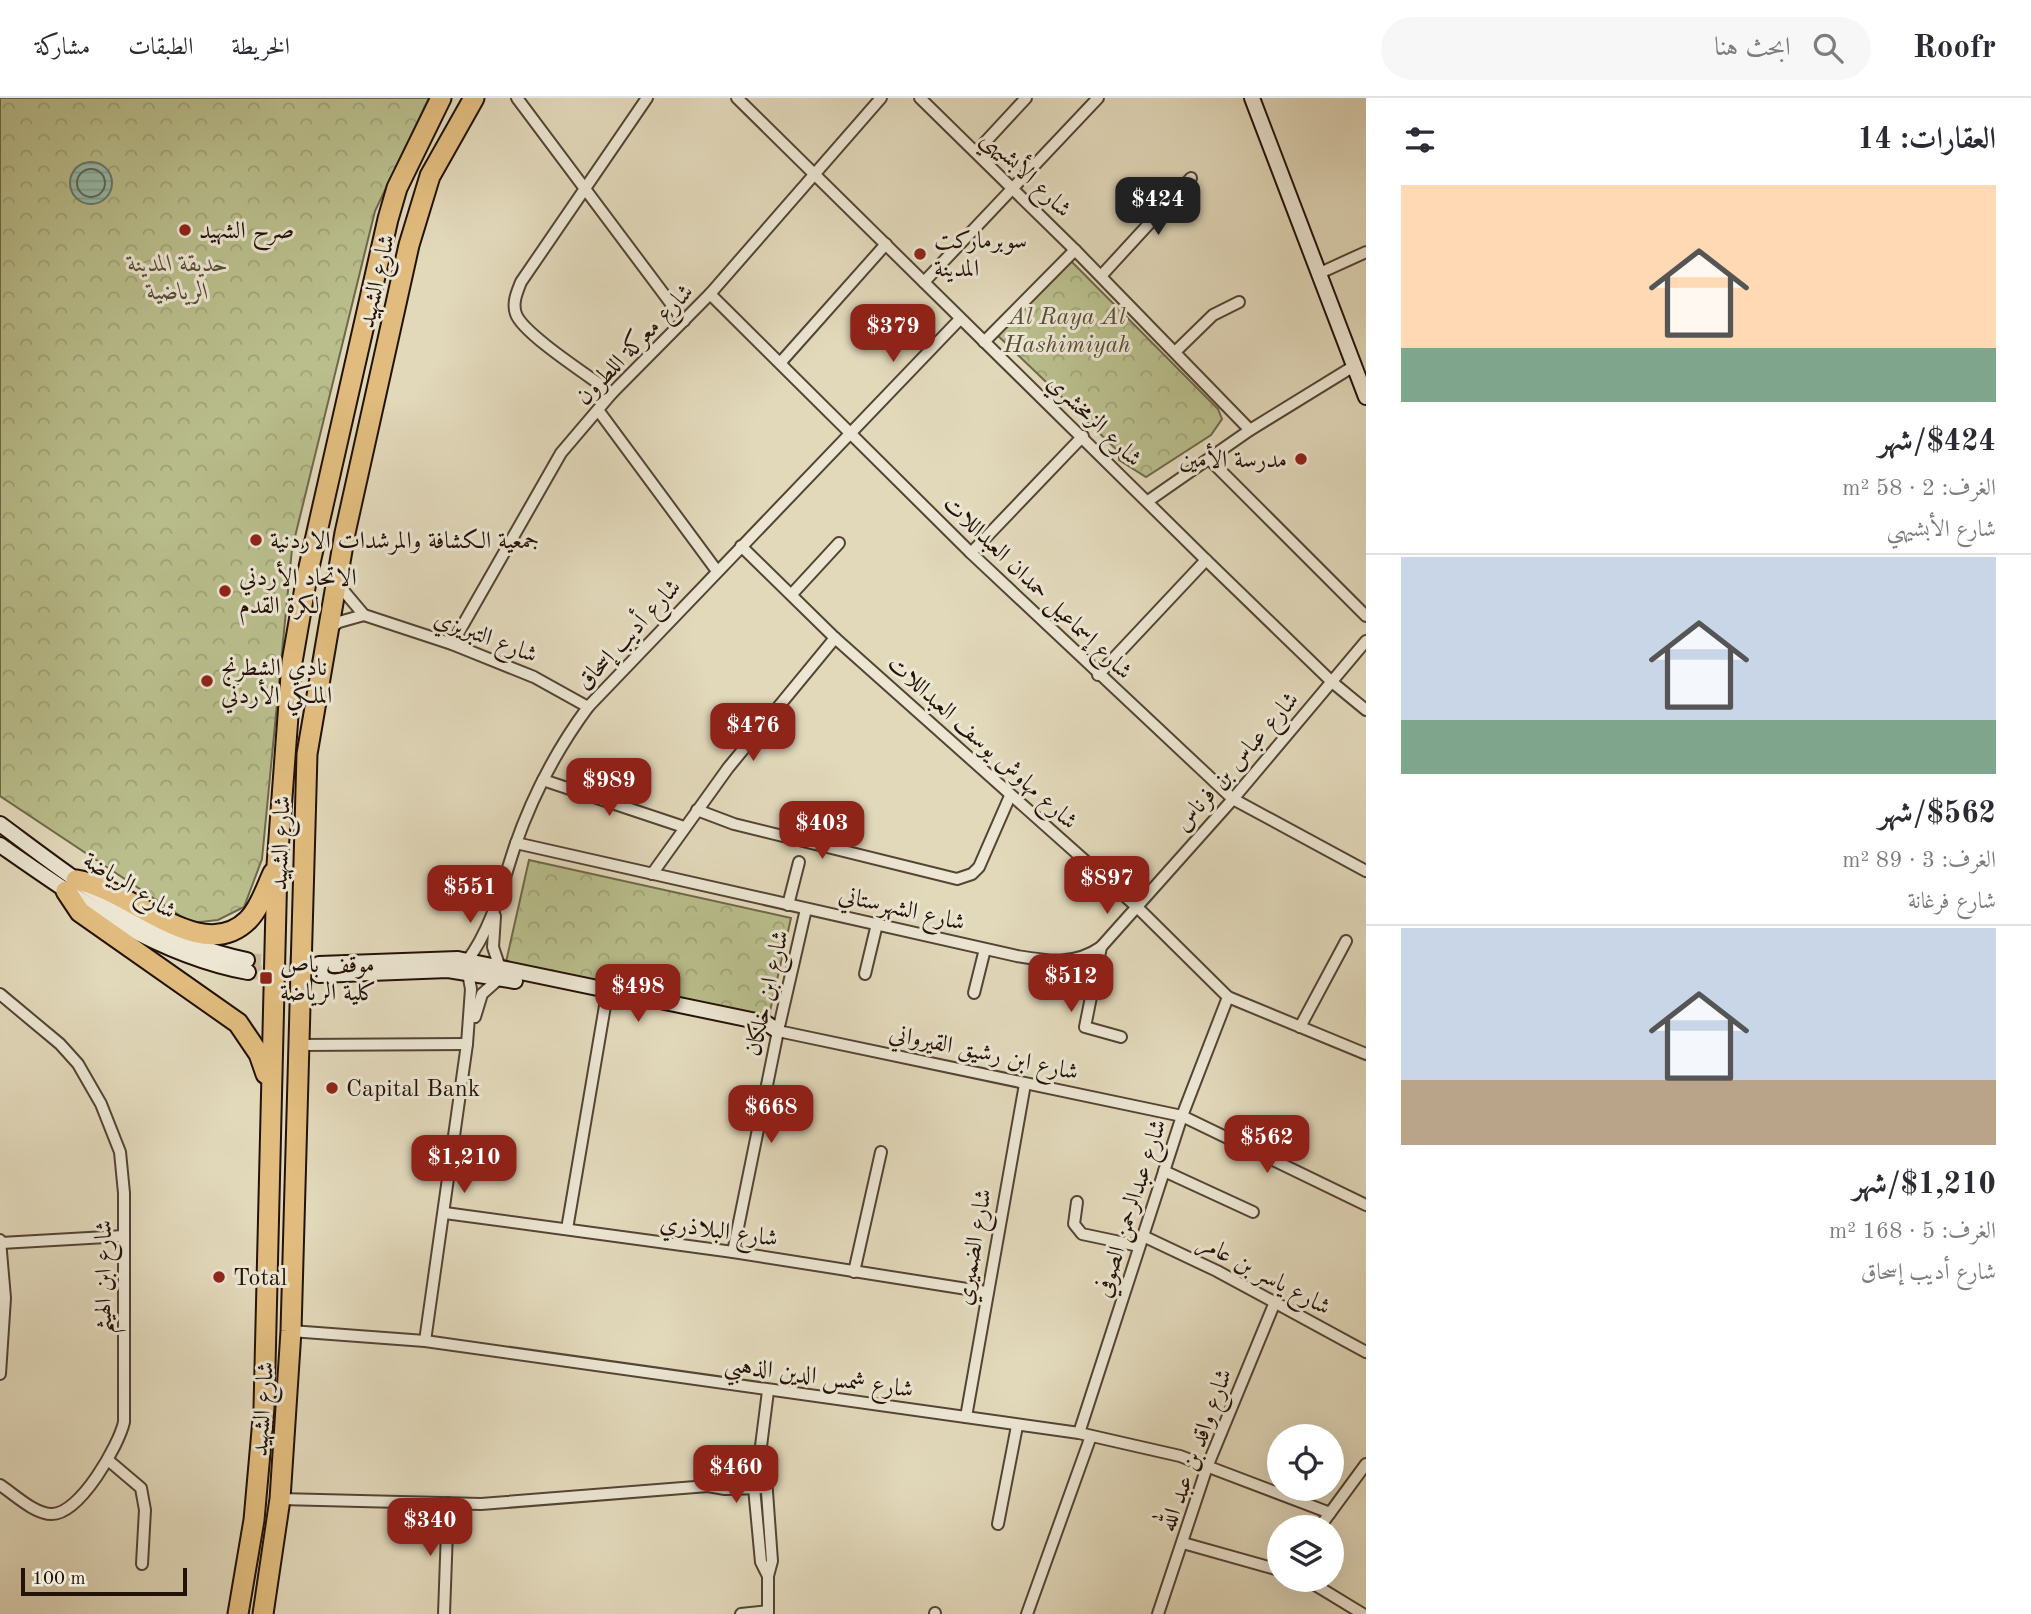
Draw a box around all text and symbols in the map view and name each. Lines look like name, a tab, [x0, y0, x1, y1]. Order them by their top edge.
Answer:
search box	[1381, 17, 1871, 80]
icon: search	[1809, 29, 1847, 67]
text: Roofr	[1913, 32, 1996, 65]
text: ابحث هنا	[1714, 35, 1791, 61]
text: مشاركة	[35, 36, 90, 60]
text: الطبقات	[128, 36, 194, 60]
text: الخريطة	[232, 36, 290, 60]
icon: filters	[1401, 121, 1439, 159]
street label: شارع الأبشيهي	[971, 122, 1079, 228]
text: العقارات: 14	[1857, 125, 1996, 155]
pin: $424	[1117, 178, 1199, 237]
text: $424	[1131, 188, 1185, 211]
place label: صرح الشهيد	[199, 220, 294, 251]
marker: صرح الشهيد	[177, 222, 193, 238]
place label: سوبرماركت المدينة	[934, 229, 1027, 283]
icon: home	[1636, 230, 1762, 356]
street label: شارع الشهيد	[356, 232, 406, 332]
marker: سوبرماركت المدينة	[912, 246, 928, 262]
park label: حديقة المدينة الرياضية	[126, 253, 228, 306]
street label: شارع معركة اللطرون	[568, 277, 703, 415]
pin: $379	[852, 304, 934, 364]
park label: Al Raya Al Hashimiyah	[1002, 306, 1131, 358]
text: $379	[866, 315, 920, 338]
street label: شارع الزمخشري	[1038, 370, 1146, 476]
text: $424/شهر	[1878, 427, 1996, 457]
place label: مدرسة الأمين	[1179, 443, 1287, 473]
marker: مدرسة الأمين	[1293, 451, 1309, 467]
text: الغرف: 2 · 58 m²	[1842, 477, 1996, 500]
street label: شارع إسماعيل حمدان العبداللات	[933, 492, 1136, 689]
text: شارع الأبشيهي	[1887, 518, 1996, 541]
place label: جمعية الكشافة والمرشدات الاردنية	[270, 528, 539, 555]
marker: جمعية الكشافة والمرشدات الاردنية	[248, 532, 264, 548]
place label: الاتحاد الأردني لكرة القدم	[239, 561, 357, 626]
street label: شارع أديب إسحاق	[567, 571, 691, 699]
marker: الاتحاد الأردني لكرة القدم	[217, 583, 233, 599]
icon: home	[1636, 602, 1762, 728]
street label: شارع التبريزي	[428, 607, 540, 674]
street label: شارع مهاوش يوسف العبداللات	[878, 652, 1081, 839]
place label: نادي الشطرنج الملكي الأردني	[221, 657, 332, 717]
marker: نادي الشطرنج الملكي الأردني	[199, 673, 215, 689]
street label: شارع عباس بن فرناس	[1171, 688, 1309, 840]
pin: $476	[712, 704, 794, 763]
text: $476	[726, 714, 780, 737]
pin: $989	[568, 758, 650, 818]
text: $989	[582, 769, 636, 792]
street label: شارع الشهيد	[268, 795, 302, 891]
text: $562/شهر	[1878, 799, 1996, 829]
pin: $403	[781, 802, 863, 861]
text: $403	[795, 812, 849, 835]
street label: شارع الرياضة	[75, 848, 180, 930]
text: الغرف: 3 · 89 m²	[1842, 849, 1996, 872]
pin: $897	[1066, 856, 1148, 916]
pin: $551	[429, 866, 511, 925]
text: $897	[1080, 867, 1134, 890]
text: $551	[443, 876, 497, 899]
street label: شارع الشهرستاني	[835, 884, 967, 942]
text: شارع فرغانة	[1908, 890, 1996, 913]
street label: شارع ابن خلكان	[740, 928, 800, 1060]
place label: موقف باص كلية الرياضة	[280, 954, 377, 1007]
pin: $512	[1030, 954, 1112, 1014]
pin: $498	[597, 964, 679, 1024]
text: $512	[1044, 965, 1098, 988]
marker: موقف باص كلية الرياضة	[258, 970, 274, 986]
icon: home	[1636, 973, 1762, 1099]
text: $498	[611, 975, 665, 998]
street label: شارع ابن رشيق القيرواني	[886, 1022, 1080, 1092]
place label: Capital Bank	[346, 1078, 480, 1102]
marker: Capital Bank	[324, 1080, 340, 1096]
pin: $668	[730, 1086, 812, 1145]
text: $668	[744, 1096, 798, 1119]
street label: شارع عبدالرحمن الصوفي	[1091, 1116, 1178, 1302]
pin: $562	[1226, 1116, 1308, 1175]
text: $562	[1240, 1126, 1294, 1149]
pin: $1,210	[407, 1136, 521, 1195]
text: $1,210	[427, 1146, 501, 1169]
text: $1,210/شهر	[1853, 1170, 1996, 1200]
street label: شارع الضميري	[953, 1187, 1003, 1308]
street label: شارع البلاذري	[657, 1212, 779, 1258]
street label: شارع ابن الهيثم	[93, 1220, 127, 1334]
text: الغرف: 5 · 168 m²	[1829, 1220, 1996, 1243]
street label: شارع ياسر بن عامر	[1191, 1231, 1334, 1326]
text: شارع أديب إسحاق	[1861, 1261, 1996, 1284]
place label: Total	[233, 1267, 287, 1291]
marker: Total	[211, 1269, 227, 1285]
street label: شارع شمس الدين الذهبي	[722, 1353, 915, 1411]
street label: شارع الشهيد	[249, 1361, 285, 1458]
street label: شارع واقد بن عبد الله	[1148, 1363, 1243, 1537]
map controls	[1267, 1424, 1344, 1592]
button: locate	[1267, 1424, 1344, 1501]
pin: $460	[695, 1446, 777, 1505]
text: $460	[709, 1456, 763, 1479]
pin: $340	[389, 1498, 471, 1558]
text: $340	[403, 1509, 457, 1532]
button: layers	[1267, 1515, 1344, 1592]
scale bar	[21, 1565, 187, 1597]
text: 100 m	[32, 1570, 85, 1589]

